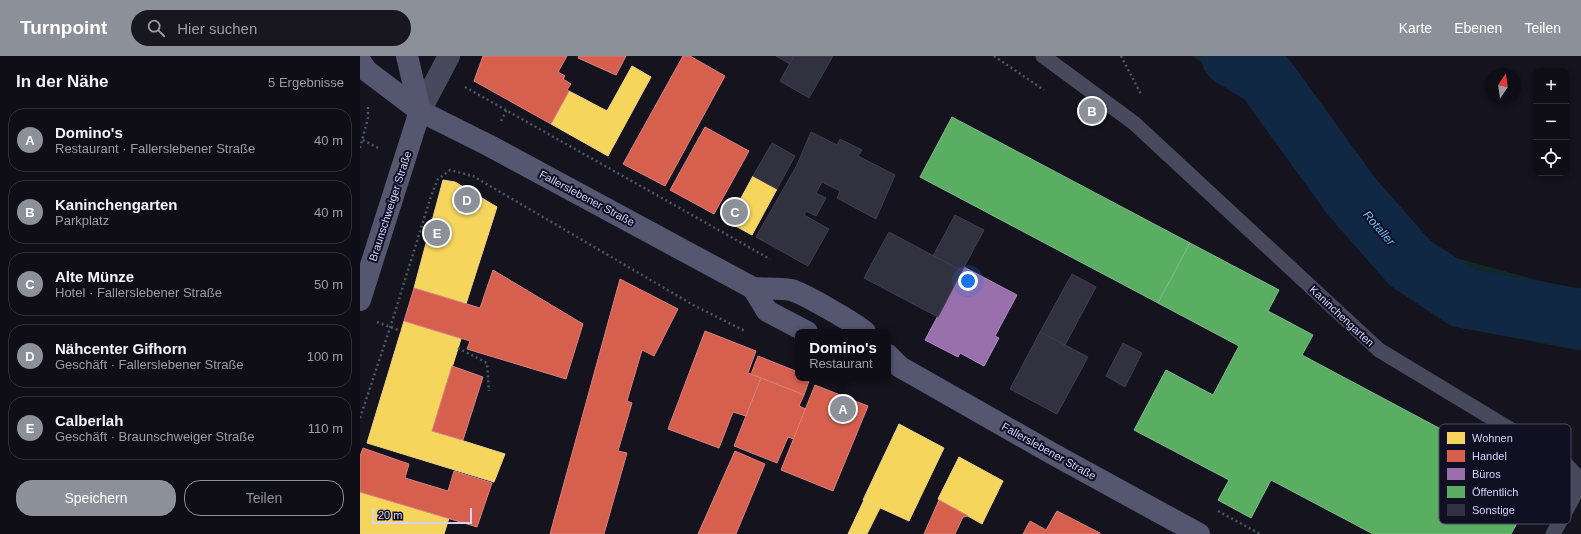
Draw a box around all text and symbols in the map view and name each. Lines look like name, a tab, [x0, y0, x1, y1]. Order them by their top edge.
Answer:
search box	[131, 10, 411, 46]
text: Turnpoint	[20, 17, 107, 38]
icon: search	[145, 17, 167, 39]
text: Hier suchen	[177, 20, 257, 37]
text: Karte	[1399, 20, 1432, 36]
text: Ebenen	[1454, 20, 1502, 36]
text: Teilen	[1524, 20, 1561, 36]
north arrow	[1485, 68, 1521, 104]
map controls	[1533, 68, 1569, 176]
button: +	[1533, 68, 1569, 104]
text: In der Nähe	[16, 72, 109, 91]
text: 5 Ergebnisse	[268, 75, 344, 90]
pin: B	[1079, 96, 1105, 126]
button: −	[1533, 104, 1569, 140]
text: Domino's	[55, 124, 123, 141]
text: A	[25, 133, 35, 148]
text: 40 m	[314, 133, 343, 148]
button: locate	[1533, 140, 1569, 176]
text: Restaurant · Fallerslebener Straße	[55, 141, 255, 156]
street label: Braunschweiger Straße	[367, 149, 413, 263]
street label: Fallerslebener Straße	[537, 168, 637, 228]
pin: D	[454, 185, 480, 215]
text: Kaninchengarten	[55, 196, 178, 213]
pin: C	[722, 197, 748, 227]
text: B	[25, 205, 35, 220]
text: 40 m	[314, 205, 343, 220]
water label: Rotaller	[1360, 208, 1399, 249]
text: Parkplatz	[55, 213, 109, 228]
pin: E	[424, 218, 450, 248]
text: Alte Münze	[55, 268, 134, 285]
your location	[958, 271, 978, 291]
text: C	[25, 277, 35, 292]
text: 50 m	[314, 277, 343, 292]
street label: Kaninchengarten	[1307, 283, 1377, 349]
text: Hotel · Fallerslebener Straße	[55, 285, 222, 300]
popup	[795, 329, 891, 381]
text: Domino's	[809, 339, 877, 356]
text: Nähcenter Gifhorn	[55, 340, 187, 357]
text: D	[25, 349, 35, 364]
text: 100 m	[307, 349, 343, 364]
text: Restaurant	[809, 356, 873, 371]
text: Geschäft · Fallerslebener Straße	[55, 357, 244, 372]
pin: A	[830, 394, 856, 424]
text: Calberlah	[55, 412, 123, 429]
street label: Fallerslebener Straße	[1000, 420, 1098, 482]
text: E	[26, 421, 34, 436]
text: 110 m	[308, 421, 343, 436]
legend	[1439, 424, 1571, 524]
text: Geschäft · Braunschweiger Straße	[55, 429, 254, 444]
text: Wohnen	[1472, 432, 1513, 444]
text: Handel	[1472, 450, 1507, 462]
text: Büros	[1472, 468, 1501, 480]
button: Speichern	[16, 480, 176, 516]
button: Teilen	[184, 480, 344, 516]
text: Öffentlich	[1472, 486, 1518, 498]
text: Sonstige	[1472, 504, 1515, 516]
scale bar	[372, 506, 472, 525]
text: 20 m	[378, 509, 402, 521]

